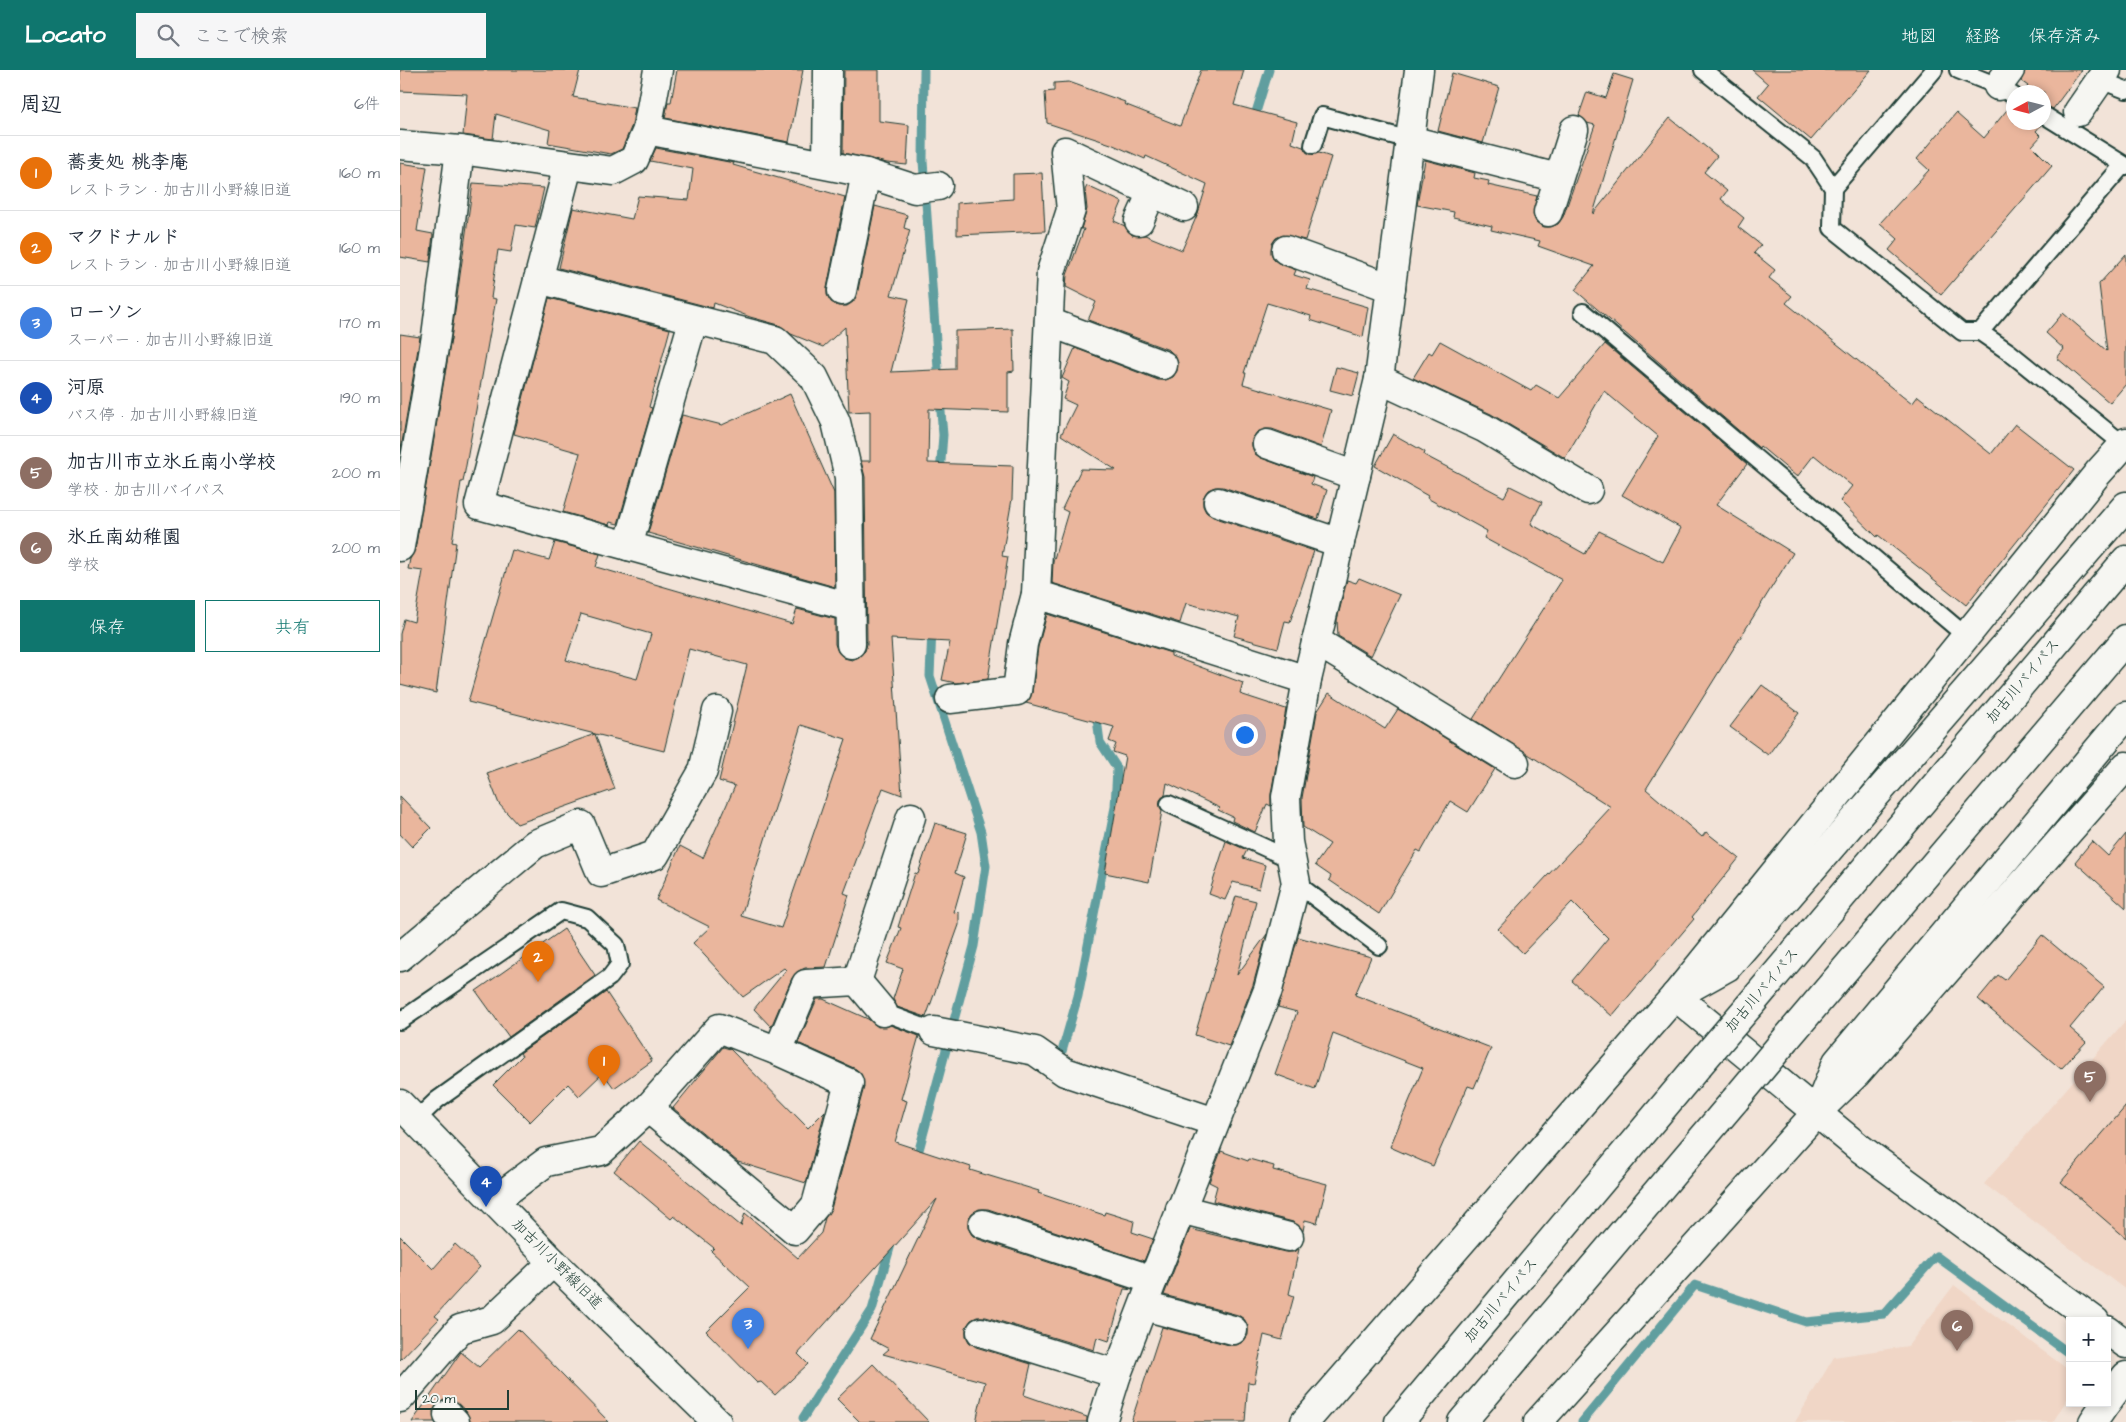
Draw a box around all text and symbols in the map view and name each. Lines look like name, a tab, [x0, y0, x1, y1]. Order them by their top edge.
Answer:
search box	[136, 13, 486, 58]
text: Locato	[25, 18, 106, 52]
icon: search	[154, 21, 182, 49]
text: ここで検索	[194, 23, 289, 50]
text: 地図	[1901, 24, 1937, 49]
text: 経路	[1965, 24, 2001, 49]
text: 保存済み	[2029, 24, 2101, 49]
north arrow	[2006, 85, 2051, 130]
text: 周辺	[20, 90, 62, 119]
text: 6件	[354, 93, 380, 115]
text: 蕎麦処 桃李庵	[67, 149, 189, 176]
text: 1	[35, 162, 37, 184]
text: 160 m	[339, 162, 380, 184]
text: レストラン · 加古川小野線旧道	[67, 179, 291, 201]
text: マクドナルド	[67, 224, 180, 251]
text: 2	[31, 237, 41, 259]
text: 160 m	[339, 237, 380, 259]
text: レストラン · 加古川小野線旧道	[67, 254, 291, 276]
text: ローソン	[67, 299, 143, 326]
text: 3	[32, 312, 40, 334]
text: 170 m	[339, 312, 380, 334]
text: スーパー · 加古川小野線旧道	[67, 329, 273, 351]
text: 河原	[67, 374, 105, 401]
text: 4	[31, 387, 41, 409]
text: 190 m	[340, 387, 380, 409]
text: バス停 · 加古川小野線旧道	[67, 404, 258, 426]
text: 加古川市立氷丘南小学校	[67, 449, 276, 476]
text: 5	[30, 462, 42, 484]
text: 200 m	[332, 462, 380, 484]
text: 学校 · 加古川バイパス	[67, 479, 226, 501]
text: 氷丘南幼稚園	[67, 524, 181, 551]
text: 6	[31, 537, 41, 559]
text: 200 m	[332, 537, 380, 559]
text: 学校	[67, 554, 99, 576]
button: 保存	[20, 600, 195, 652]
button: 共有	[205, 600, 380, 652]
street label: 加古川バイパス	[1981, 634, 2065, 728]
your location	[1232, 722, 1258, 748]
pin: 2	[522, 941, 554, 982]
street label: 加古川バイパス	[1720, 943, 1804, 1037]
pin: 1	[588, 1045, 620, 1086]
pin: 5	[2074, 1061, 2106, 1102]
pin: 4	[470, 1166, 502, 1207]
street label: 加古川小野線旧道	[507, 1214, 607, 1314]
street label: 加古川バイパス	[1459, 1253, 1543, 1347]
pin: 3	[732, 1308, 764, 1349]
pin: 6	[1941, 1310, 1973, 1351]
map controls	[2066, 1317, 2111, 1407]
button: +	[2066, 1317, 2111, 1362]
button: −	[2066, 1362, 2111, 1407]
scale bar	[415, 1387, 509, 1410]
text: 20 m	[422, 1389, 455, 1409]

